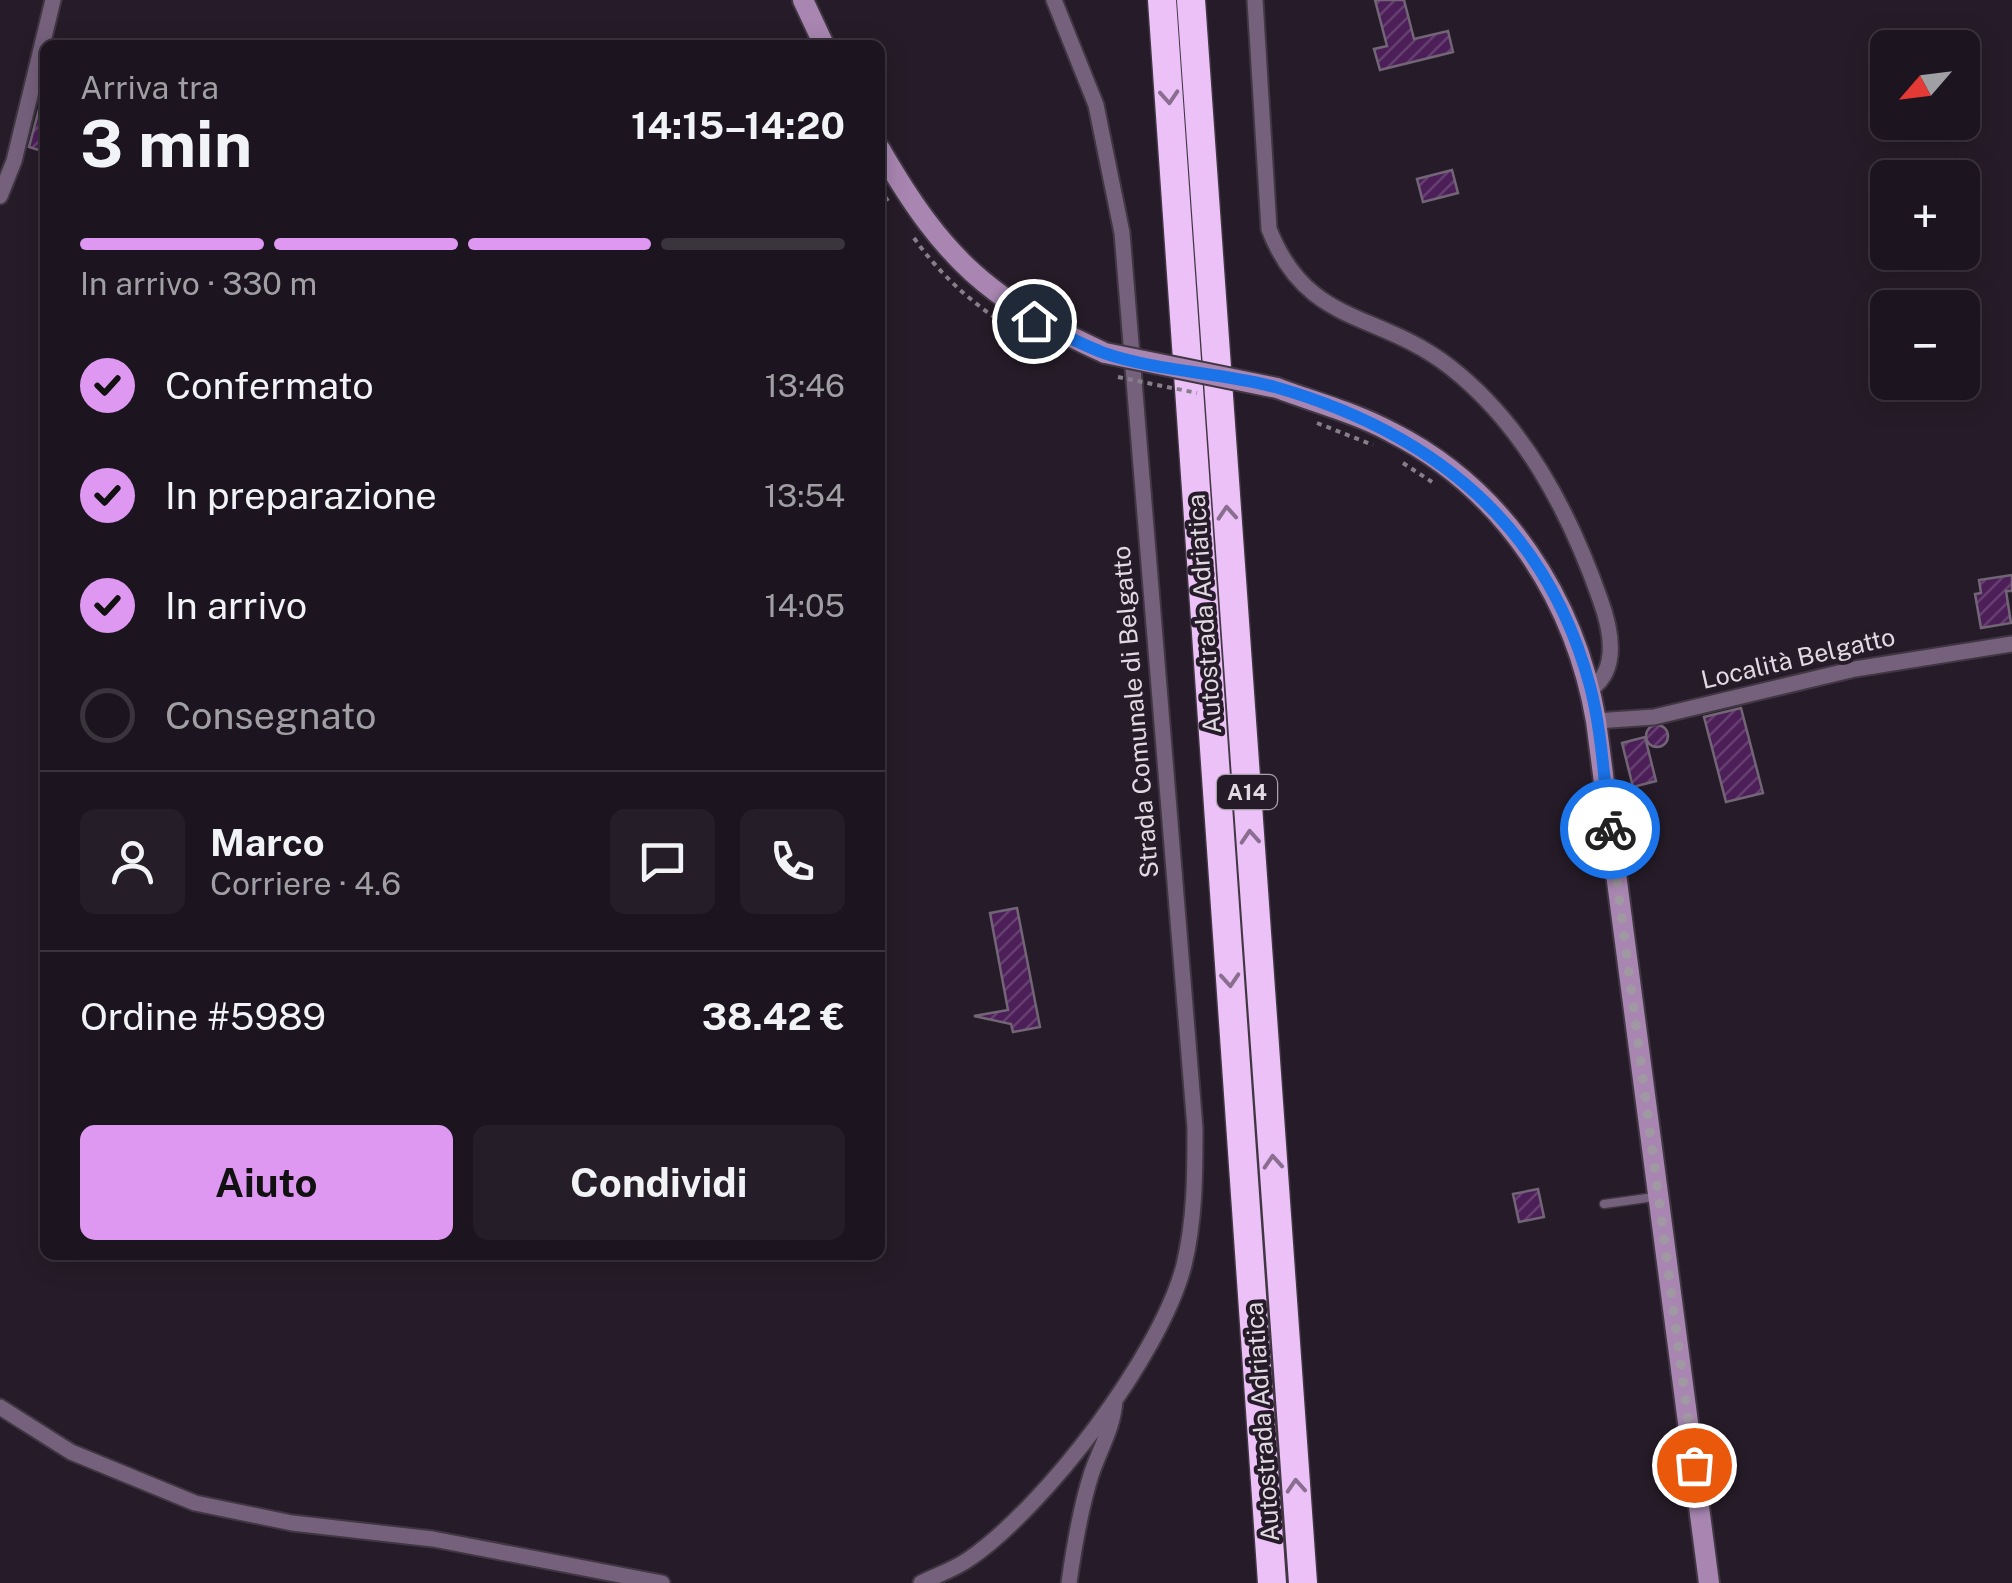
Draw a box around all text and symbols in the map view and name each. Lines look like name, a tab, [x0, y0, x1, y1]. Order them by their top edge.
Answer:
north arrow	[1870, 30, 1980, 140]
map controls	[1870, 30, 1980, 400]
text: Arriva tra	[80, 69, 219, 106]
one-way arrow	[1158, 90, 1179, 106]
text: 14:15–14:20	[631, 103, 845, 148]
text: 3 min	[80, 105, 252, 182]
button: +	[1870, 160, 1980, 270]
text: In arrivo · 330 m	[80, 265, 317, 302]
pin	[992, 279, 1077, 364]
button: −	[1870, 290, 1980, 400]
icon: home	[1007, 294, 1062, 349]
icon: check	[80, 358, 135, 413]
text: Confermato	[165, 363, 374, 408]
text: 13:46	[765, 367, 845, 404]
icon: check	[80, 468, 135, 523]
text: In preparazione	[165, 473, 437, 518]
text: 13:54	[764, 477, 845, 514]
street label: Autostrada Adriatica	[1181, 493, 1227, 735]
one-way arrow	[1217, 505, 1239, 521]
street label: Strada Comunale di Belgatto	[1106, 545, 1164, 879]
icon: check	[80, 578, 135, 633]
text: In arrivo	[165, 583, 307, 628]
text: 14:05	[765, 587, 845, 624]
street label: Località Belgatto	[1698, 621, 1898, 695]
text: Consegnato	[165, 693, 376, 738]
road number: A14	[1217, 775, 1277, 809]
courier	[1560, 779, 1660, 879]
icon: bike	[1583, 802, 1638, 857]
button: person	[80, 809, 185, 914]
button: chat	[610, 809, 715, 914]
button: phone	[740, 809, 845, 914]
text: Marco	[210, 820, 325, 865]
one-way arrow	[1240, 829, 1262, 845]
text: Corriere · 4.6	[210, 865, 401, 902]
one-way arrow	[1219, 973, 1240, 989]
text: Ordine #5989	[80, 994, 326, 1039]
text: 38.42 €	[702, 994, 845, 1039]
button: Aiuto	[80, 1125, 453, 1240]
button: Condividi	[473, 1125, 845, 1240]
one-way arrow	[1263, 1153, 1284, 1169]
street label: Autostrada Adriatica	[1239, 1301, 1285, 1543]
pin	[1652, 1423, 1737, 1508]
icon: bag	[1667, 1438, 1722, 1493]
one-way arrow	[1286, 1477, 1307, 1493]

